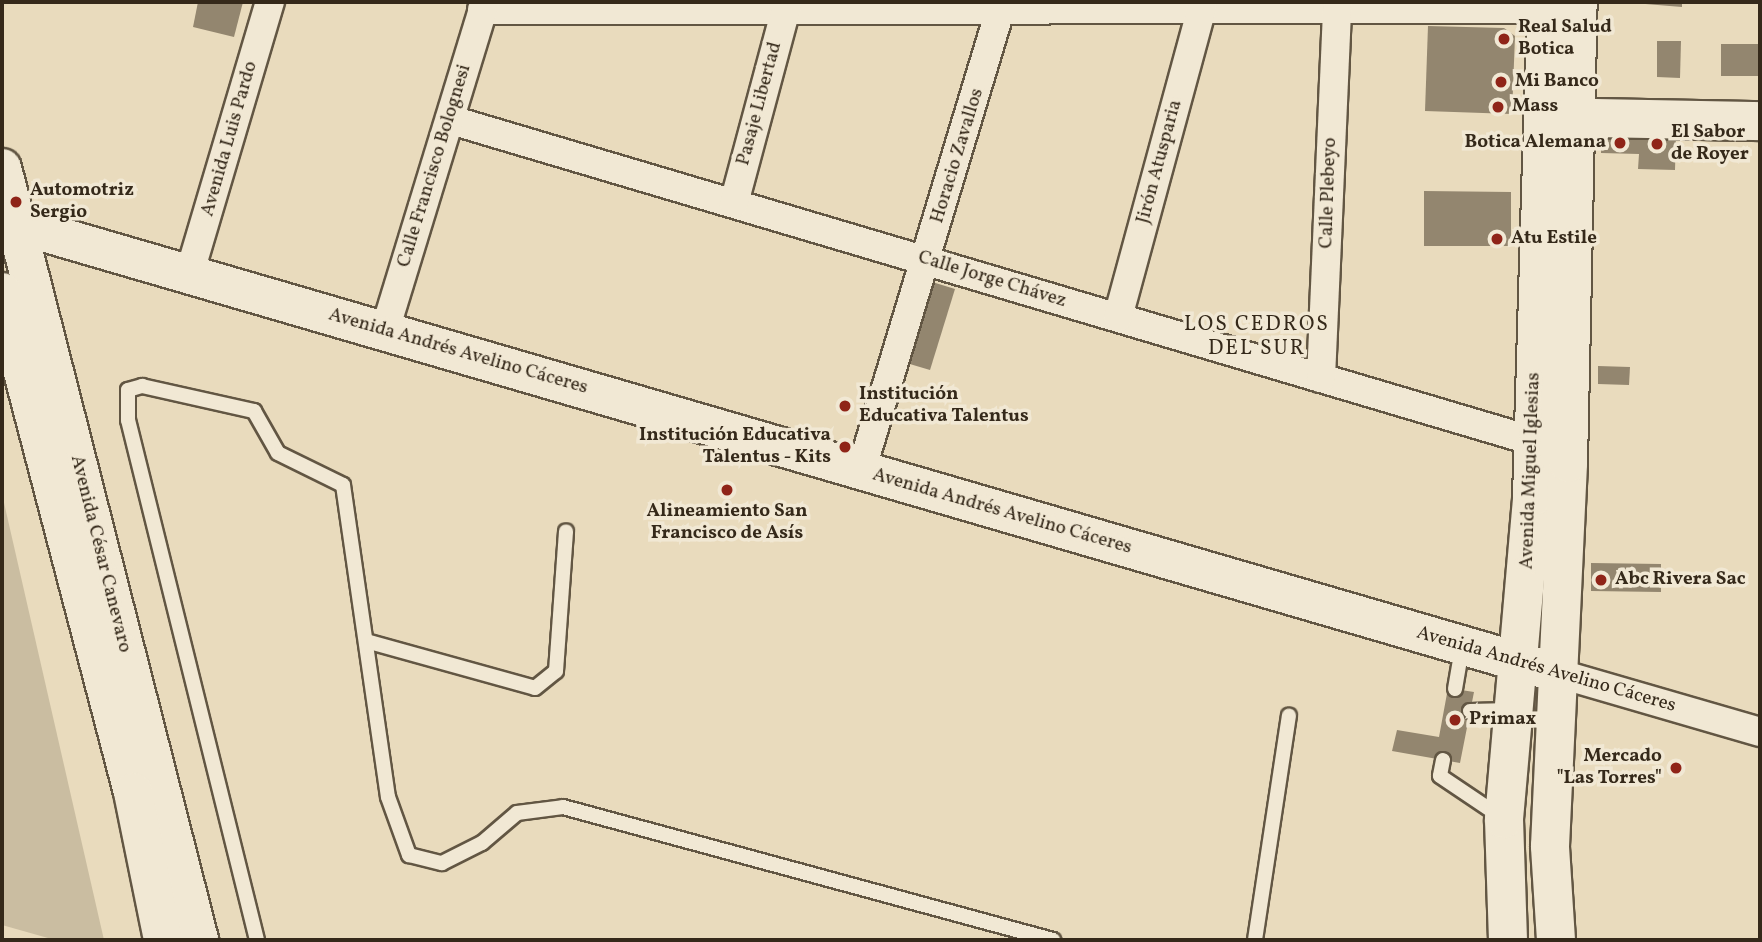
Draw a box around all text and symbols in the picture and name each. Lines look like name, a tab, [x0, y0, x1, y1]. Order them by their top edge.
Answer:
place label: Real Salud Botica	[1518, 17, 1612, 61]
marker: Real Salud Botica	[1496, 31, 1512, 47]
street label: Pasaje Libertad	[733, 40, 787, 168]
street label: Avenida Luis Pardo	[197, 59, 263, 219]
street label: Calle Francisco Bolognesi	[393, 62, 477, 270]
place label: Mi Banco	[1515, 71, 1599, 93]
marker: Mi Banco	[1493, 74, 1509, 90]
street label: Horacio Zavallos	[927, 86, 989, 226]
place label: Mass	[1512, 96, 1558, 118]
street label: Jirón Atusparia	[1133, 98, 1187, 226]
marker: Mass	[1490, 99, 1506, 115]
place label: El Sabor de Royer	[1671, 122, 1749, 166]
place label: Botica Alemana	[1465, 132, 1606, 154]
marker: Botica Alemana	[1612, 135, 1628, 151]
marker: El Sabor de Royer	[1649, 136, 1665, 152]
street label: Calle Plebeyo	[1316, 137, 1342, 249]
place label: Automotriz Sergio	[30, 180, 134, 224]
marker: Automotriz Sergio	[8, 194, 24, 210]
place label: Atu Estile	[1511, 228, 1597, 250]
marker: Atu Estile	[1489, 231, 1505, 247]
street label: Calle Jorge Chávez	[915, 247, 1069, 313]
street label: Avenida Andrés Avelino Cáceres	[326, 304, 590, 400]
district label: LOS CEDROS DEL SUR	[1185, 312, 1329, 362]
street label: Avenida Miguel Iglesias	[1516, 372, 1546, 570]
place label: Institución Educativa Talentus	[859, 384, 1029, 428]
marker: Institución Educativa Talentus	[837, 398, 853, 414]
place label: Institución Educativa Talentus - Kits	[639, 425, 831, 469]
marker: Institución Educativa Talentus - Kits	[837, 439, 853, 455]
street label: Avenida César Canevaro	[64, 453, 136, 655]
street label: Avenida Andrés Avelino Cáceres	[870, 464, 1134, 560]
marker: Alineamiento San Francisco de Asís	[719, 482, 735, 498]
place label: Alineamiento San Francisco de Asís	[646, 501, 808, 545]
place label: Abc Rivera Sac	[1615, 569, 1746, 591]
marker: Abc Rivera Sac	[1593, 572, 1609, 588]
street label: Avenida Andrés Avelino Cáceres	[1414, 622, 1678, 718]
place label: Primax	[1469, 709, 1536, 731]
marker: Primax	[1447, 712, 1463, 728]
place label: Mercado "Las Torres"	[1556, 746, 1662, 790]
marker: Mercado "Las Torres"	[1668, 760, 1684, 776]

